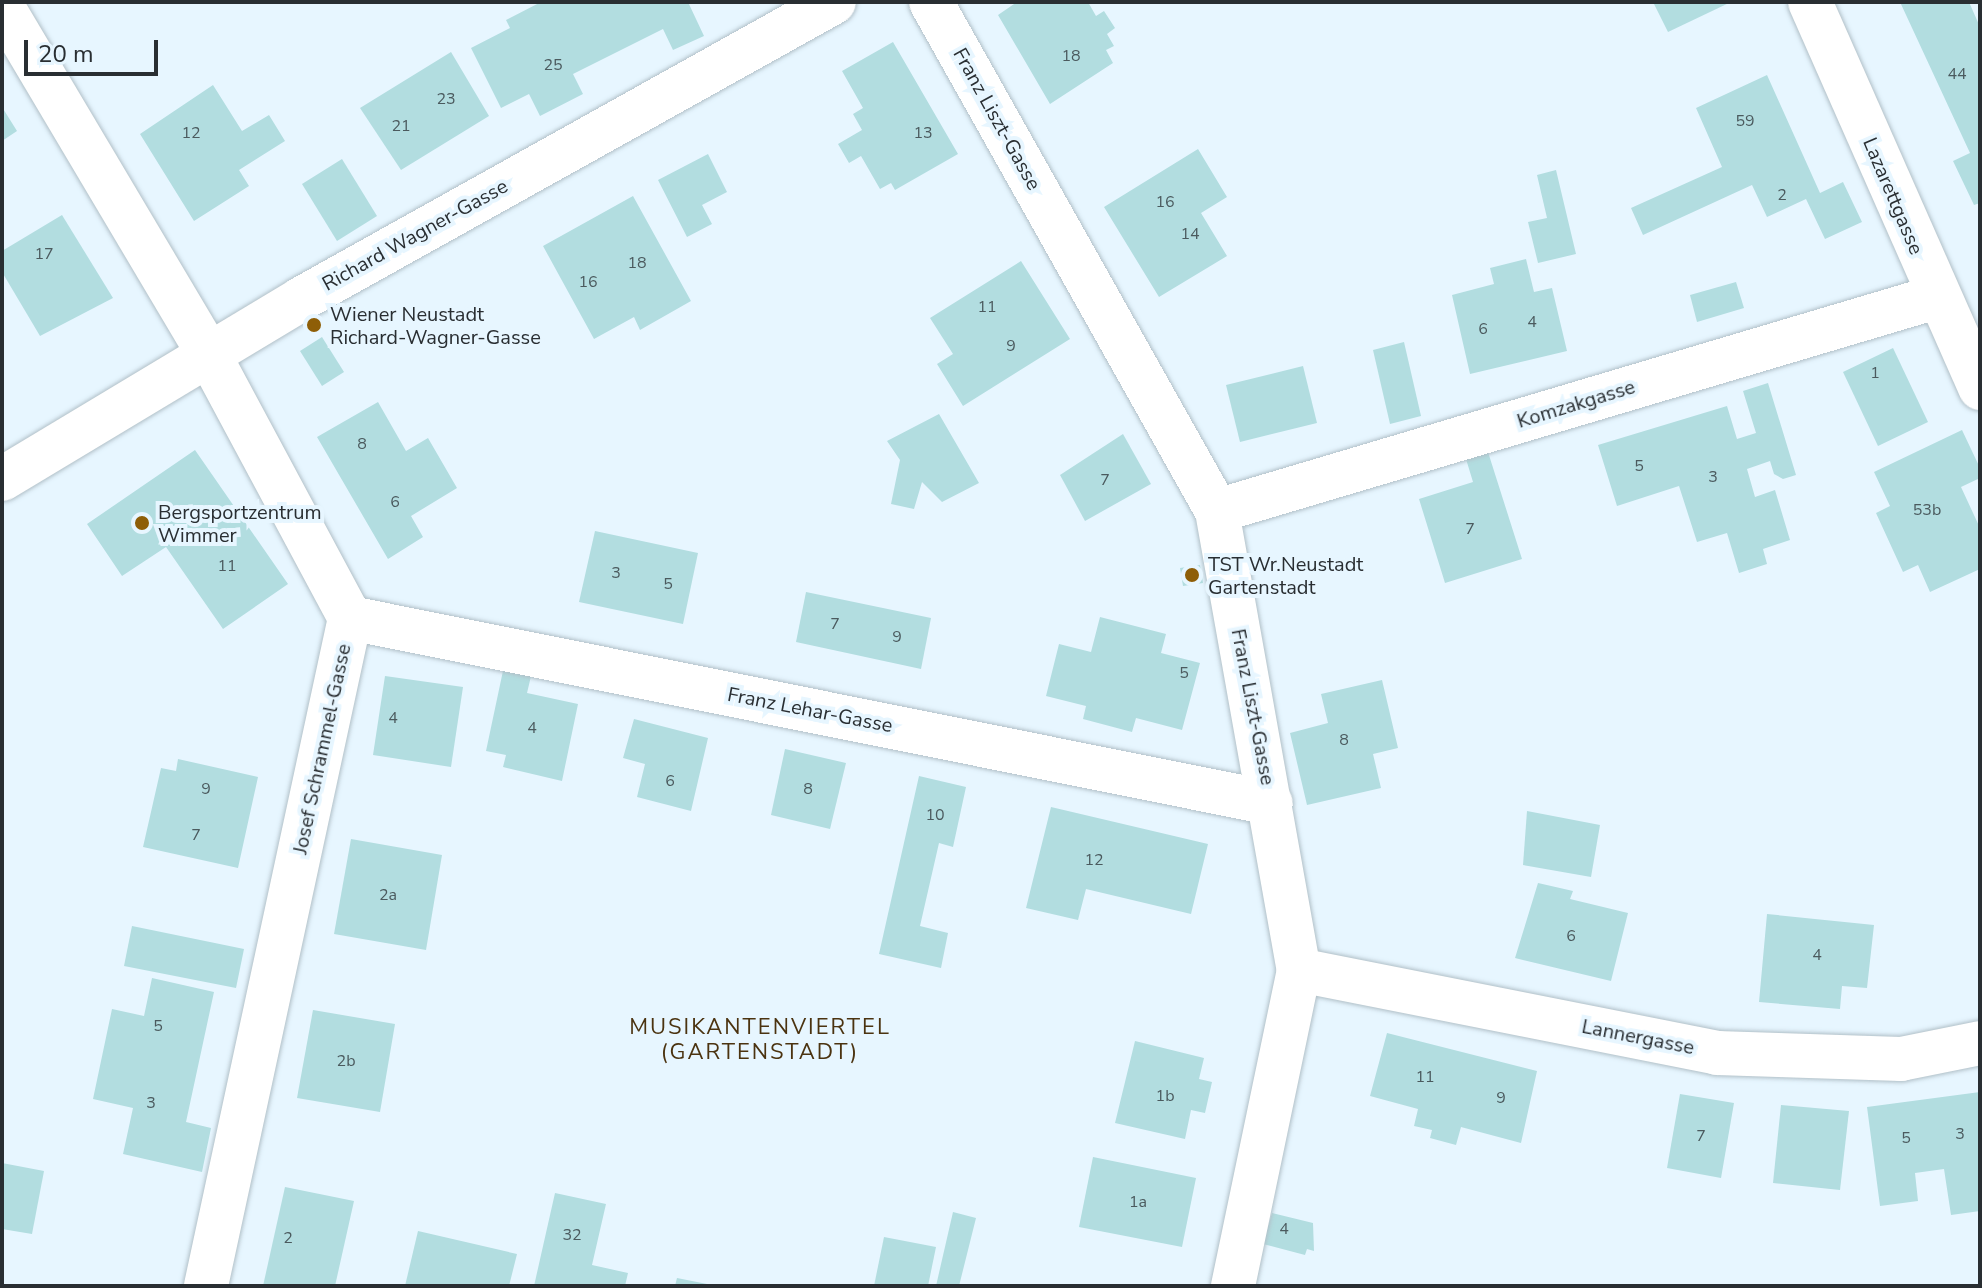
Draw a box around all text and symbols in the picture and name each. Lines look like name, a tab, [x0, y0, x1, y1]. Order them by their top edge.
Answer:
scale bar	[28, 24, 162, 74]
text: 20 m	[38, 38, 94, 70]
street label: Franz Liszt-Gasse	[948, 44, 1046, 194]
house number: 18	[1061, 46, 1081, 66]
house number: 25	[543, 55, 563, 75]
house number: 44	[1947, 64, 1967, 84]
house number: 23	[436, 89, 456, 109]
house number: 59	[1735, 111, 1755, 131]
house number: 21	[391, 116, 411, 136]
house number: 12	[181, 123, 201, 143]
house number: 13	[913, 123, 933, 143]
street label: Lazarettgasse	[1858, 134, 1928, 258]
street label: Richard Wagner-Gasse	[318, 174, 512, 296]
house number: 2	[1777, 185, 1787, 205]
house number: 16	[1155, 192, 1175, 212]
house number: 14	[1180, 224, 1200, 244]
house number: 17	[34, 244, 54, 264]
house number: 18	[627, 253, 647, 273]
house number: 16	[578, 272, 598, 292]
house number: 11	[977, 297, 997, 317]
place label: Wiener Neustadt Richard-Wagner-Gasse	[330, 302, 541, 349]
house number: 4	[1527, 312, 1537, 332]
marker: Wiener Neustadt Richard-Wagner-Gasse	[305, 316, 323, 334]
house number: 6	[1478, 319, 1488, 339]
house number: 9	[1006, 336, 1016, 356]
house number: 1	[1870, 363, 1880, 383]
street label: Komzakgasse	[1514, 375, 1638, 433]
house number: 8	[357, 434, 367, 454]
house number: 5	[1634, 456, 1644, 476]
house number: 3	[1708, 467, 1718, 487]
house number: 7	[1100, 470, 1110, 490]
house number: 6	[390, 492, 400, 512]
place label: Bergsportzentrum Wimmer	[158, 500, 322, 547]
house number: 53b	[1913, 500, 1941, 520]
marker: Bergsportzentrum Wimmer	[133, 514, 151, 532]
house number: 7	[1465, 519, 1475, 539]
place label: TST Wr.Neustadt Gartenstadt	[1208, 552, 1363, 599]
house number: 11	[217, 556, 237, 576]
house number: 3	[611, 563, 621, 583]
marker: TST Wr.Neustadt Gartenstadt	[1183, 566, 1201, 584]
house number: 5	[663, 574, 673, 594]
house number: 7	[830, 614, 840, 634]
house number: 9	[892, 627, 902, 647]
street label: Franz Liszt-Gasse	[1226, 627, 1280, 787]
street label: Josef Schrammel-Gasse	[288, 642, 356, 856]
house number: 5	[1179, 663, 1189, 683]
street label: Franz Lehar-Gasse	[725, 682, 895, 738]
house number: 4	[388, 708, 398, 728]
house number: 4	[527, 718, 537, 738]
house number: 8	[1339, 730, 1349, 750]
house number: 6	[665, 771, 675, 791]
house number: 9	[201, 779, 211, 799]
house number: 8	[803, 779, 813, 799]
house number: 10	[925, 805, 945, 825]
house number: 7	[191, 825, 201, 845]
house number: 12	[1084, 850, 1104, 870]
house number: 2a	[379, 885, 397, 905]
house number: 6	[1566, 926, 1576, 946]
house number: 4	[1812, 945, 1822, 965]
district label: MUSIKANTENVIERTEL (GARTENSTADT)	[629, 1014, 891, 1066]
street label: Lannergasse	[1580, 1014, 1696, 1060]
house number: 5	[153, 1016, 163, 1036]
house number: 2b	[337, 1051, 355, 1071]
house number: 11	[1415, 1067, 1435, 1087]
house number: 1b	[1156, 1086, 1174, 1106]
house number: 9	[1496, 1088, 1506, 1108]
house number: 3	[146, 1093, 156, 1113]
house number: 3	[1955, 1124, 1965, 1144]
house number: 7	[1696, 1126, 1706, 1146]
house number: 5	[1901, 1128, 1911, 1148]
house number: 1a	[1129, 1192, 1147, 1212]
house number: 4	[1279, 1219, 1289, 1239]
house number: 32	[562, 1225, 582, 1245]
house number: 2	[283, 1228, 293, 1248]

